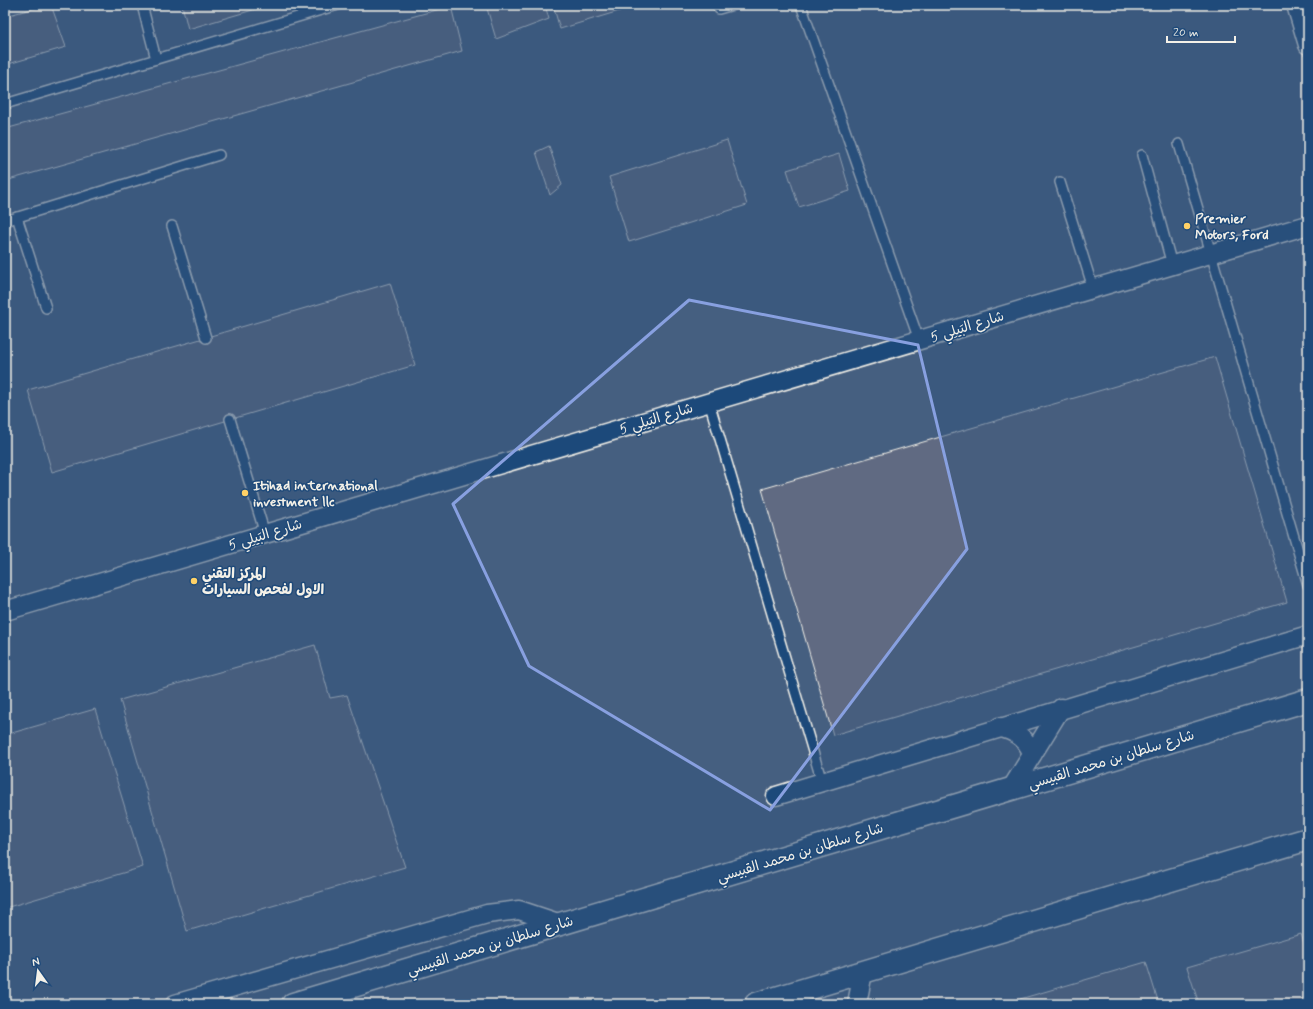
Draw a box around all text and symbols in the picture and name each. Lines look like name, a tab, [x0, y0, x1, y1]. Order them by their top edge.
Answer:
scale bar	[1167, 18, 1235, 44]
text: 20 m	[1173, 25, 1199, 41]
place label: Premier Motors, Ford	[1195, 210, 1269, 244]
marker: Premier Motors, Ford	[1182, 221, 1192, 231]
street label: شارع البَيلِي 5	[928, 307, 1007, 350]
street label: شارع البَيلِي 5	[617, 399, 696, 442]
place label: Itihad international investment llc	[253, 477, 378, 511]
marker: Itihad international investment llc	[240, 488, 250, 498]
street label: شارع البَيلِي 5	[226, 515, 305, 558]
place label: المركز التقني الاول لفحص السيارات	[202, 565, 325, 599]
marker: المركز التقني الاول لفحص السيارات	[189, 576, 199, 586]
street label: شارع سلطان بن محمد القبيسي	[1026, 726, 1198, 797]
street label: شارع سلطان بن محمد القبيسي	[715, 819, 887, 890]
street label: شارع سلطان بن محمد القبيسي	[405, 912, 577, 983]
north arrow	[18, 951, 58, 991]
text: N	[31, 955, 41, 970]

